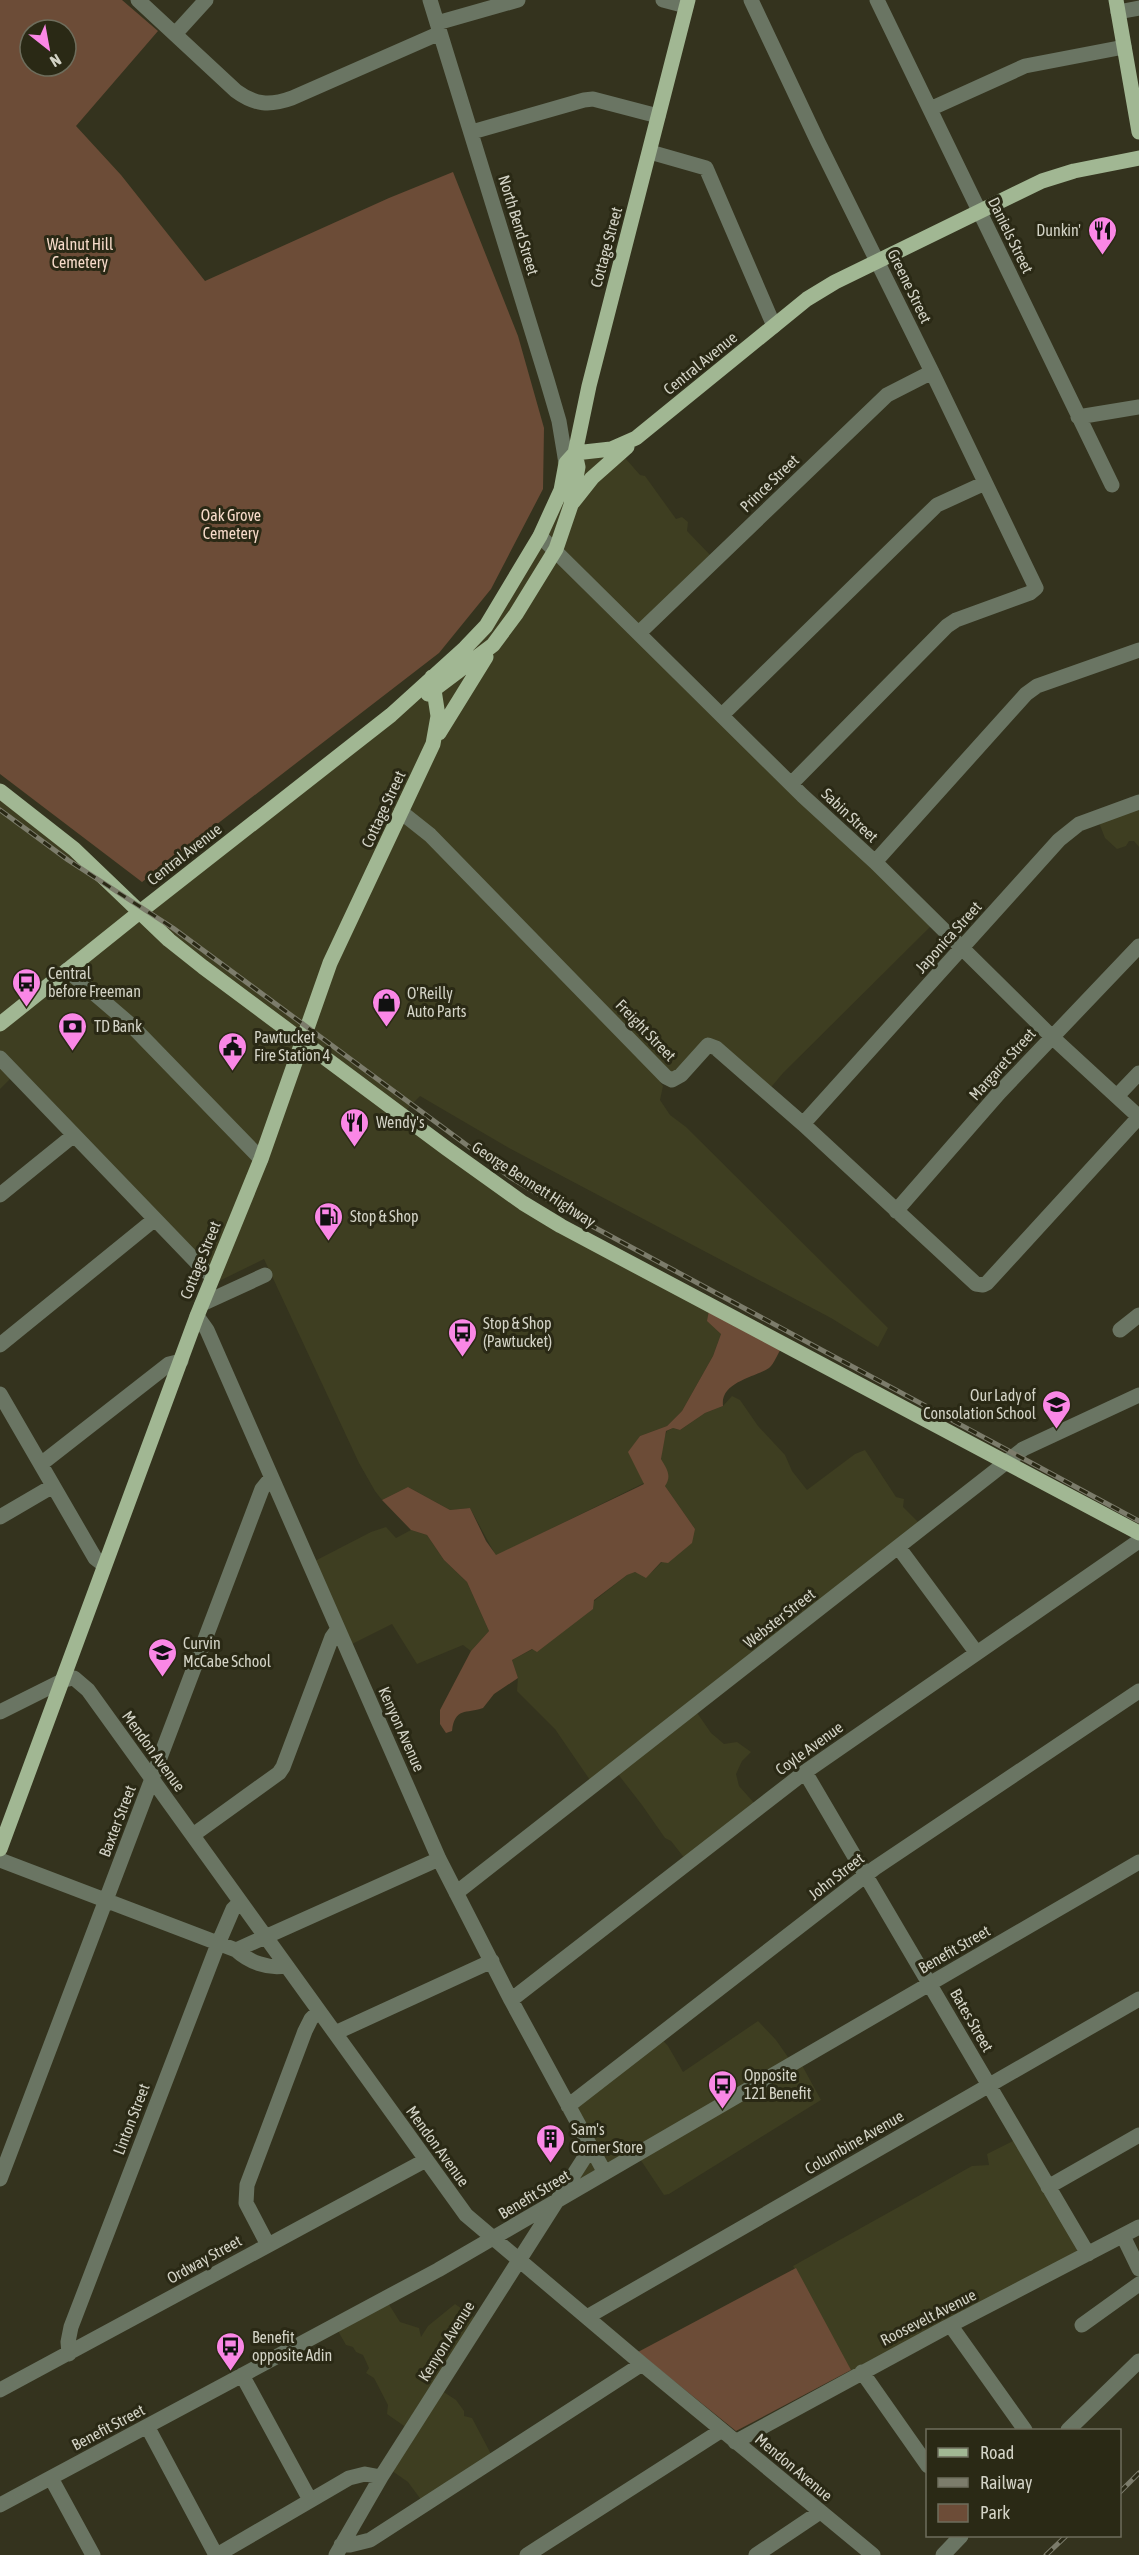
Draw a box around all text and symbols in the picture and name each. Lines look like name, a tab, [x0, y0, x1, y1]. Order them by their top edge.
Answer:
north arrow	[18, 18, 78, 78]
text: N	[47, 51, 64, 71]
street label: North Bend Street	[495, 173, 543, 278]
street label: Daniels Street	[985, 194, 1037, 276]
street label: Cottage Street	[587, 204, 626, 289]
restaurant icon: Dunkin'	[1086, 214, 1118, 256]
place label: Dunkin'	[1036, 221, 1081, 239]
park label: Walnut Hill Cemetery	[47, 235, 114, 272]
street label: Greene Street	[884, 246, 936, 326]
street label: Central Avenue	[660, 328, 740, 398]
street label: Prince Street	[736, 450, 802, 515]
park label: Oak Grove Cemetery	[201, 506, 261, 543]
street label: Cottage Street	[357, 767, 410, 851]
street label: Sabin Street	[818, 784, 882, 846]
street label: Central Avenue	[143, 819, 225, 889]
street label: Japonica Street	[911, 897, 986, 977]
place label: Central before Freeman	[48, 964, 141, 1000]
bus stop icon: Central before Freeman	[11, 966, 43, 1008]
place label: O'Reilly Auto Parts	[407, 984, 467, 1020]
shop icon: O'Reilly Auto Parts	[370, 986, 402, 1028]
street label: Freight Street	[612, 996, 680, 1065]
bank icon: TD Bank	[57, 1010, 89, 1052]
place label: TD Bank	[94, 1017, 142, 1035]
street label: Margaret Street	[965, 1024, 1040, 1104]
place label: Pawtucket Fire Station 4	[254, 1028, 330, 1064]
public building icon: Pawtucket Fire Station 4	[217, 1030, 249, 1072]
restaurant icon: Wendy's	[339, 1106, 371, 1148]
place label: Wendy's	[376, 1113, 425, 1132]
street label: George Bennett Highway	[468, 1137, 599, 1232]
fuel station icon: Stop & Shop	[313, 1200, 345, 1242]
place label: Stop & Shop	[350, 1207, 419, 1226]
street label: Cottage Street	[176, 1218, 225, 1302]
place label: Stop & Shop (Pawtucket)	[483, 1314, 552, 1351]
bus stop icon: Stop & Shop (Pawtucket)	[446, 1316, 478, 1358]
place label: Our Lady of Consolation School	[923, 1386, 1037, 1422]
school or university icon: Our Lady of Consolation School	[1041, 1388, 1073, 1430]
street label: Webster Street	[740, 1584, 818, 1651]
place label: Curvin McCabe School	[183, 1634, 272, 1670]
school or university icon: Curvin McCabe School	[146, 1636, 178, 1678]
street label: Kenyon Avenue	[374, 1684, 429, 1775]
street label: Mendon Avenue	[119, 1707, 189, 1795]
street label: Coyle Avenue	[772, 1718, 847, 1779]
street label: Baxter Street	[95, 1782, 139, 1859]
street label: John Street	[805, 1849, 868, 1903]
street label: Benefit Street	[915, 1921, 993, 1977]
street label: Bates Street	[947, 1985, 997, 2055]
place label: Opposite 121 Benefit	[744, 2066, 812, 2102]
bus stop icon: Opposite 121 Benefit	[707, 2068, 739, 2110]
street label: Linton Street	[109, 2081, 153, 2157]
street label: Mendon Avenue	[403, 2102, 473, 2190]
street label: Columbine Avenue	[801, 2106, 907, 2178]
place label: Sam's Corner Store	[571, 2120, 643, 2156]
building icon: Sam's Corner Store	[534, 2122, 566, 2164]
street label: Benefit Street	[495, 2166, 573, 2222]
street label: Ordway Street	[164, 2231, 245, 2288]
street label: Roosevelt Avenue	[877, 2285, 979, 2349]
street label: Kenyon Avenue	[414, 2298, 479, 2385]
place label: Benefit opposite Adin	[252, 2328, 332, 2365]
bus stop icon: Benefit opposite Adin	[215, 2330, 247, 2372]
street label: Benefit Street	[69, 2400, 148, 2454]
legend	[926, 2429, 1121, 2537]
street label: Mendon Avenue	[752, 2430, 836, 2504]
text: Road	[980, 2442, 1014, 2463]
text: Railway	[980, 2472, 1032, 2493]
text: Park	[980, 2502, 1010, 2523]

